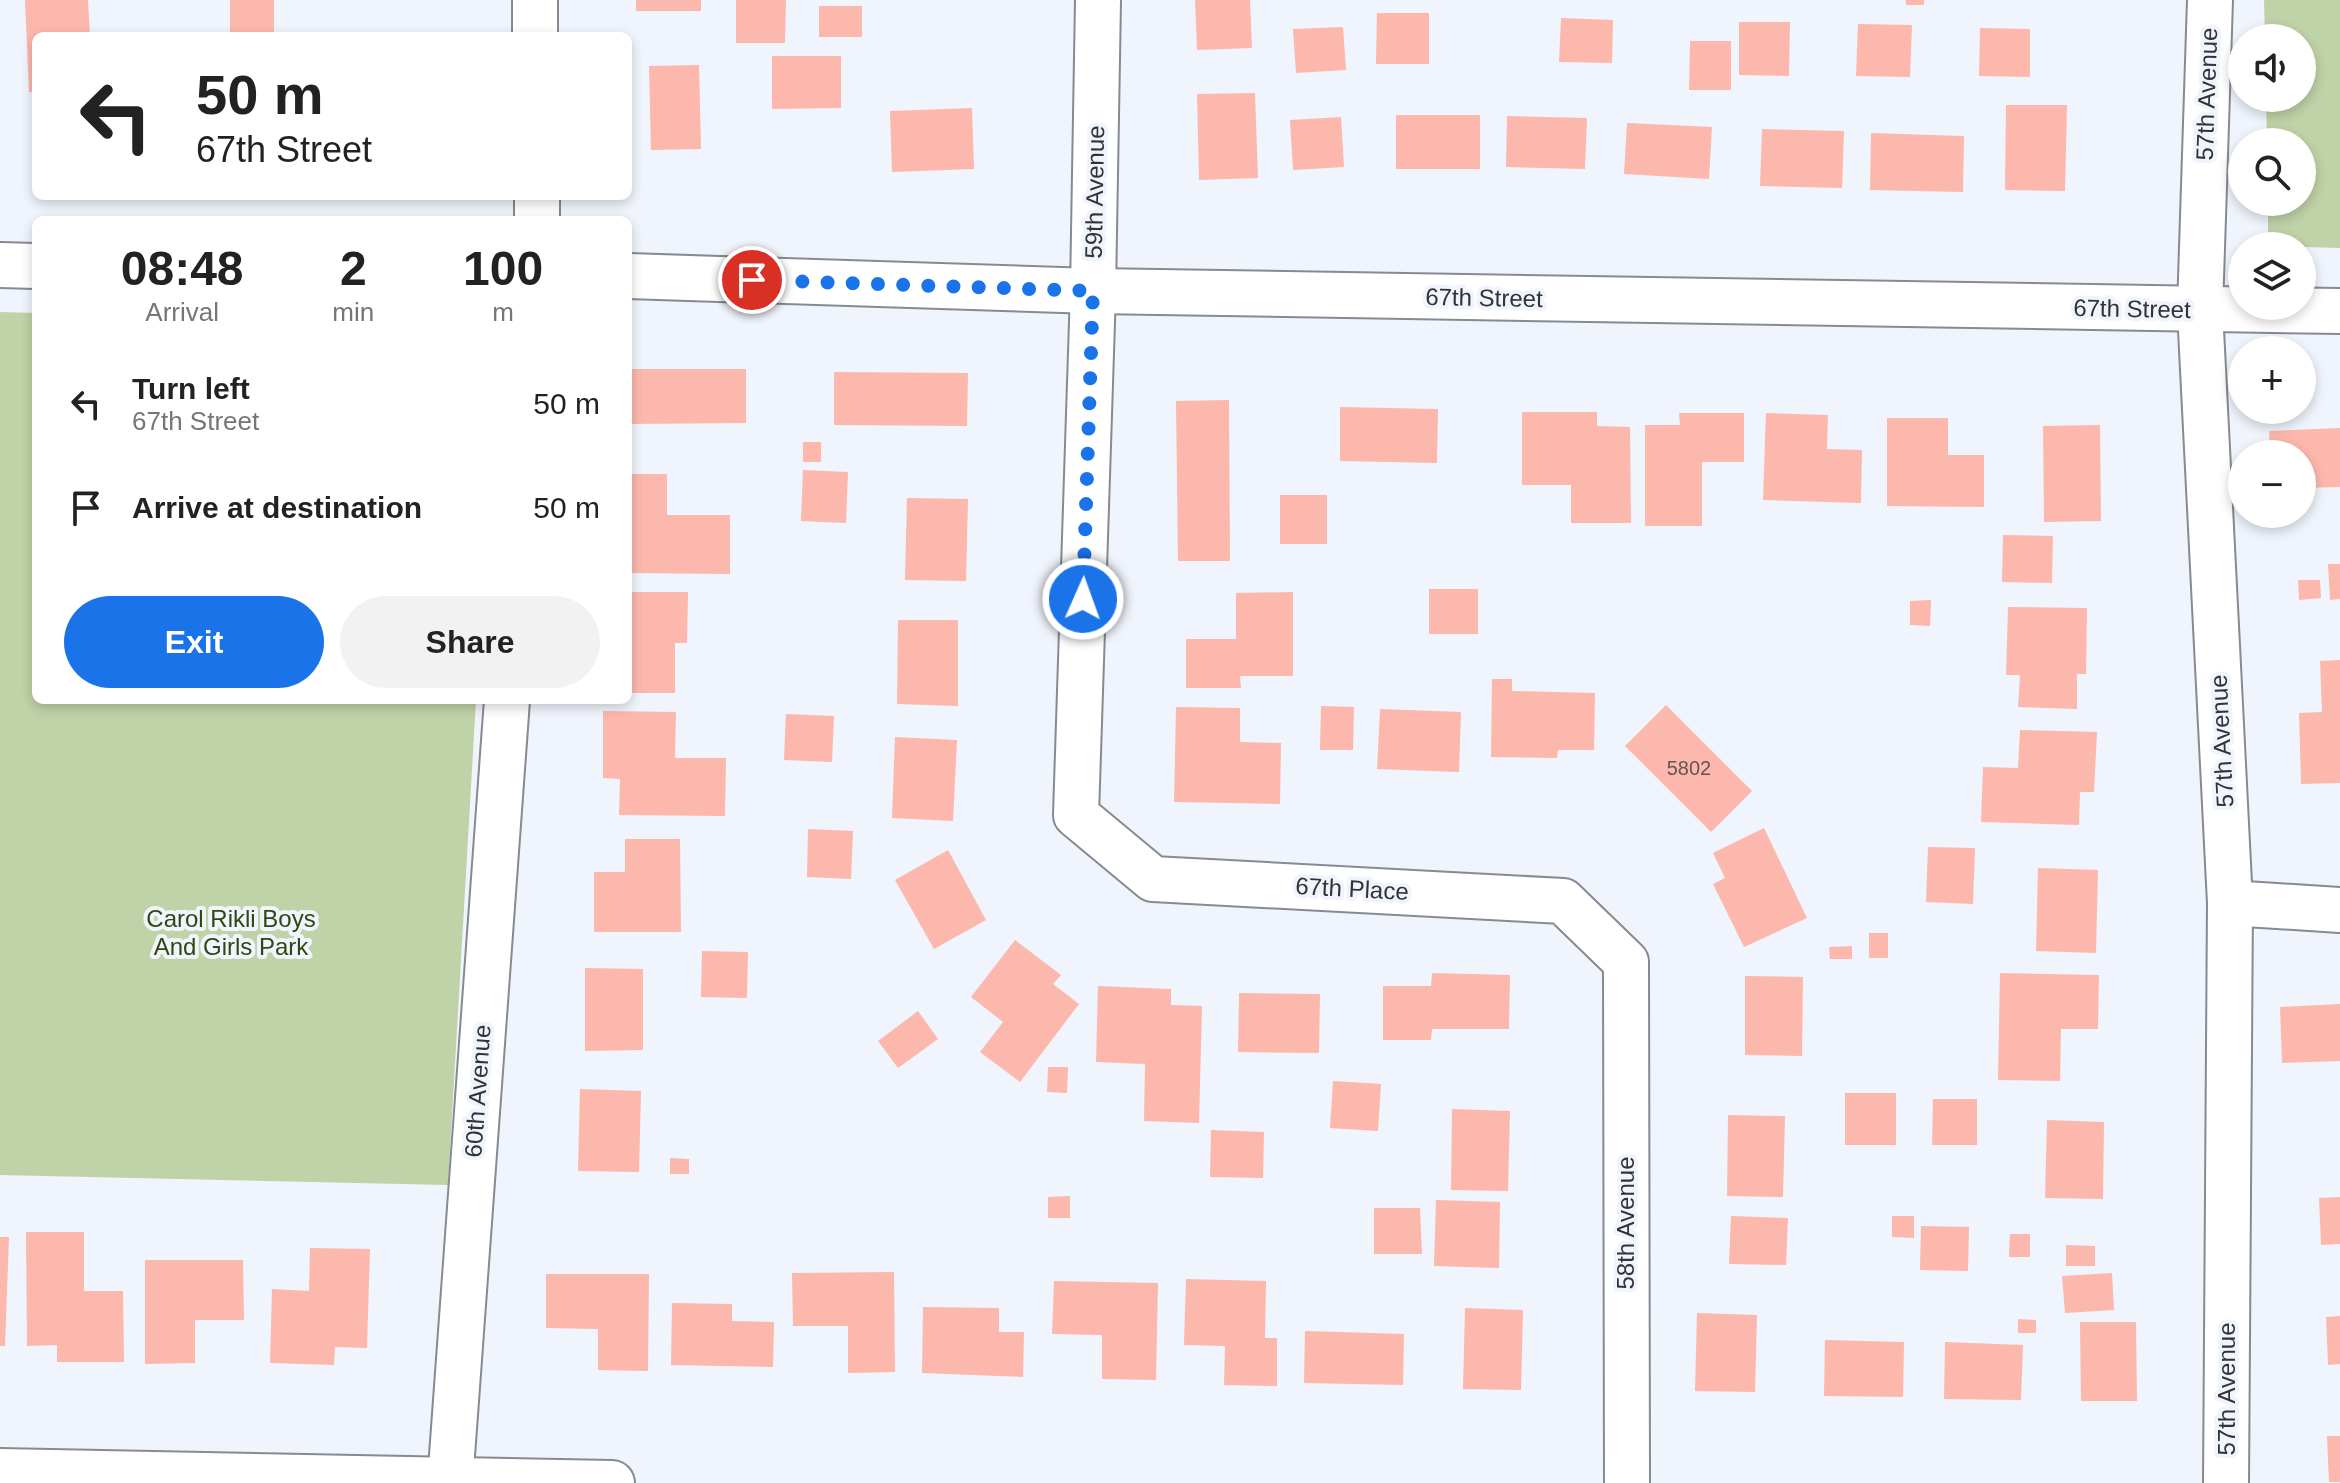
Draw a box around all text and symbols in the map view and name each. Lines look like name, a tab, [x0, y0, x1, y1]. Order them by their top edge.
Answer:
map controls	[2228, 24, 2316, 528]
button: sound	[2228, 24, 2316, 112]
street label: 57th Avenue	[2191, 27, 2222, 161]
text: 50 m	[196, 63, 324, 126]
icon: left	[64, 64, 168, 168]
street label: 59th Avenue	[1080, 125, 1109, 259]
button: search	[2228, 128, 2316, 216]
text: 67th Street	[196, 129, 372, 170]
button: layers	[2228, 232, 2316, 320]
text: 08:48	[121, 242, 244, 295]
text: 2	[340, 242, 367, 295]
text: 100	[463, 242, 543, 295]
pin	[718, 246, 786, 314]
icon: arrive	[730, 258, 774, 302]
street label: 67th Street	[1425, 283, 1543, 312]
street label: 67th Street	[2073, 294, 2191, 323]
text: Arrival	[145, 297, 219, 327]
text: min	[332, 297, 374, 327]
text: m	[492, 297, 514, 327]
button: +	[2228, 336, 2316, 424]
text: Turn left	[132, 372, 250, 405]
icon: left	[64, 382, 108, 426]
text: 50 m	[533, 387, 600, 420]
text: 67th Street	[132, 406, 259, 436]
button: −	[2228, 440, 2316, 528]
icon: arrive	[64, 486, 108, 530]
text: Arrive at destination	[132, 491, 422, 524]
text: 50 m	[533, 491, 600, 524]
position arrow	[1041, 557, 1125, 641]
button: Exit	[64, 596, 324, 688]
button: Share	[340, 596, 600, 688]
street label: 57th Avenue	[2205, 674, 2238, 808]
house number: 5802	[1667, 757, 1711, 779]
street label: 67th Place	[1295, 872, 1409, 905]
park label: Carol Rikli Boys And Girls Park	[146, 905, 316, 960]
street label: 60th Avenue	[459, 1024, 496, 1158]
street label: 58th Avenue	[1612, 1156, 1639, 1290]
street label: 57th Avenue	[2213, 1322, 2240, 1456]

